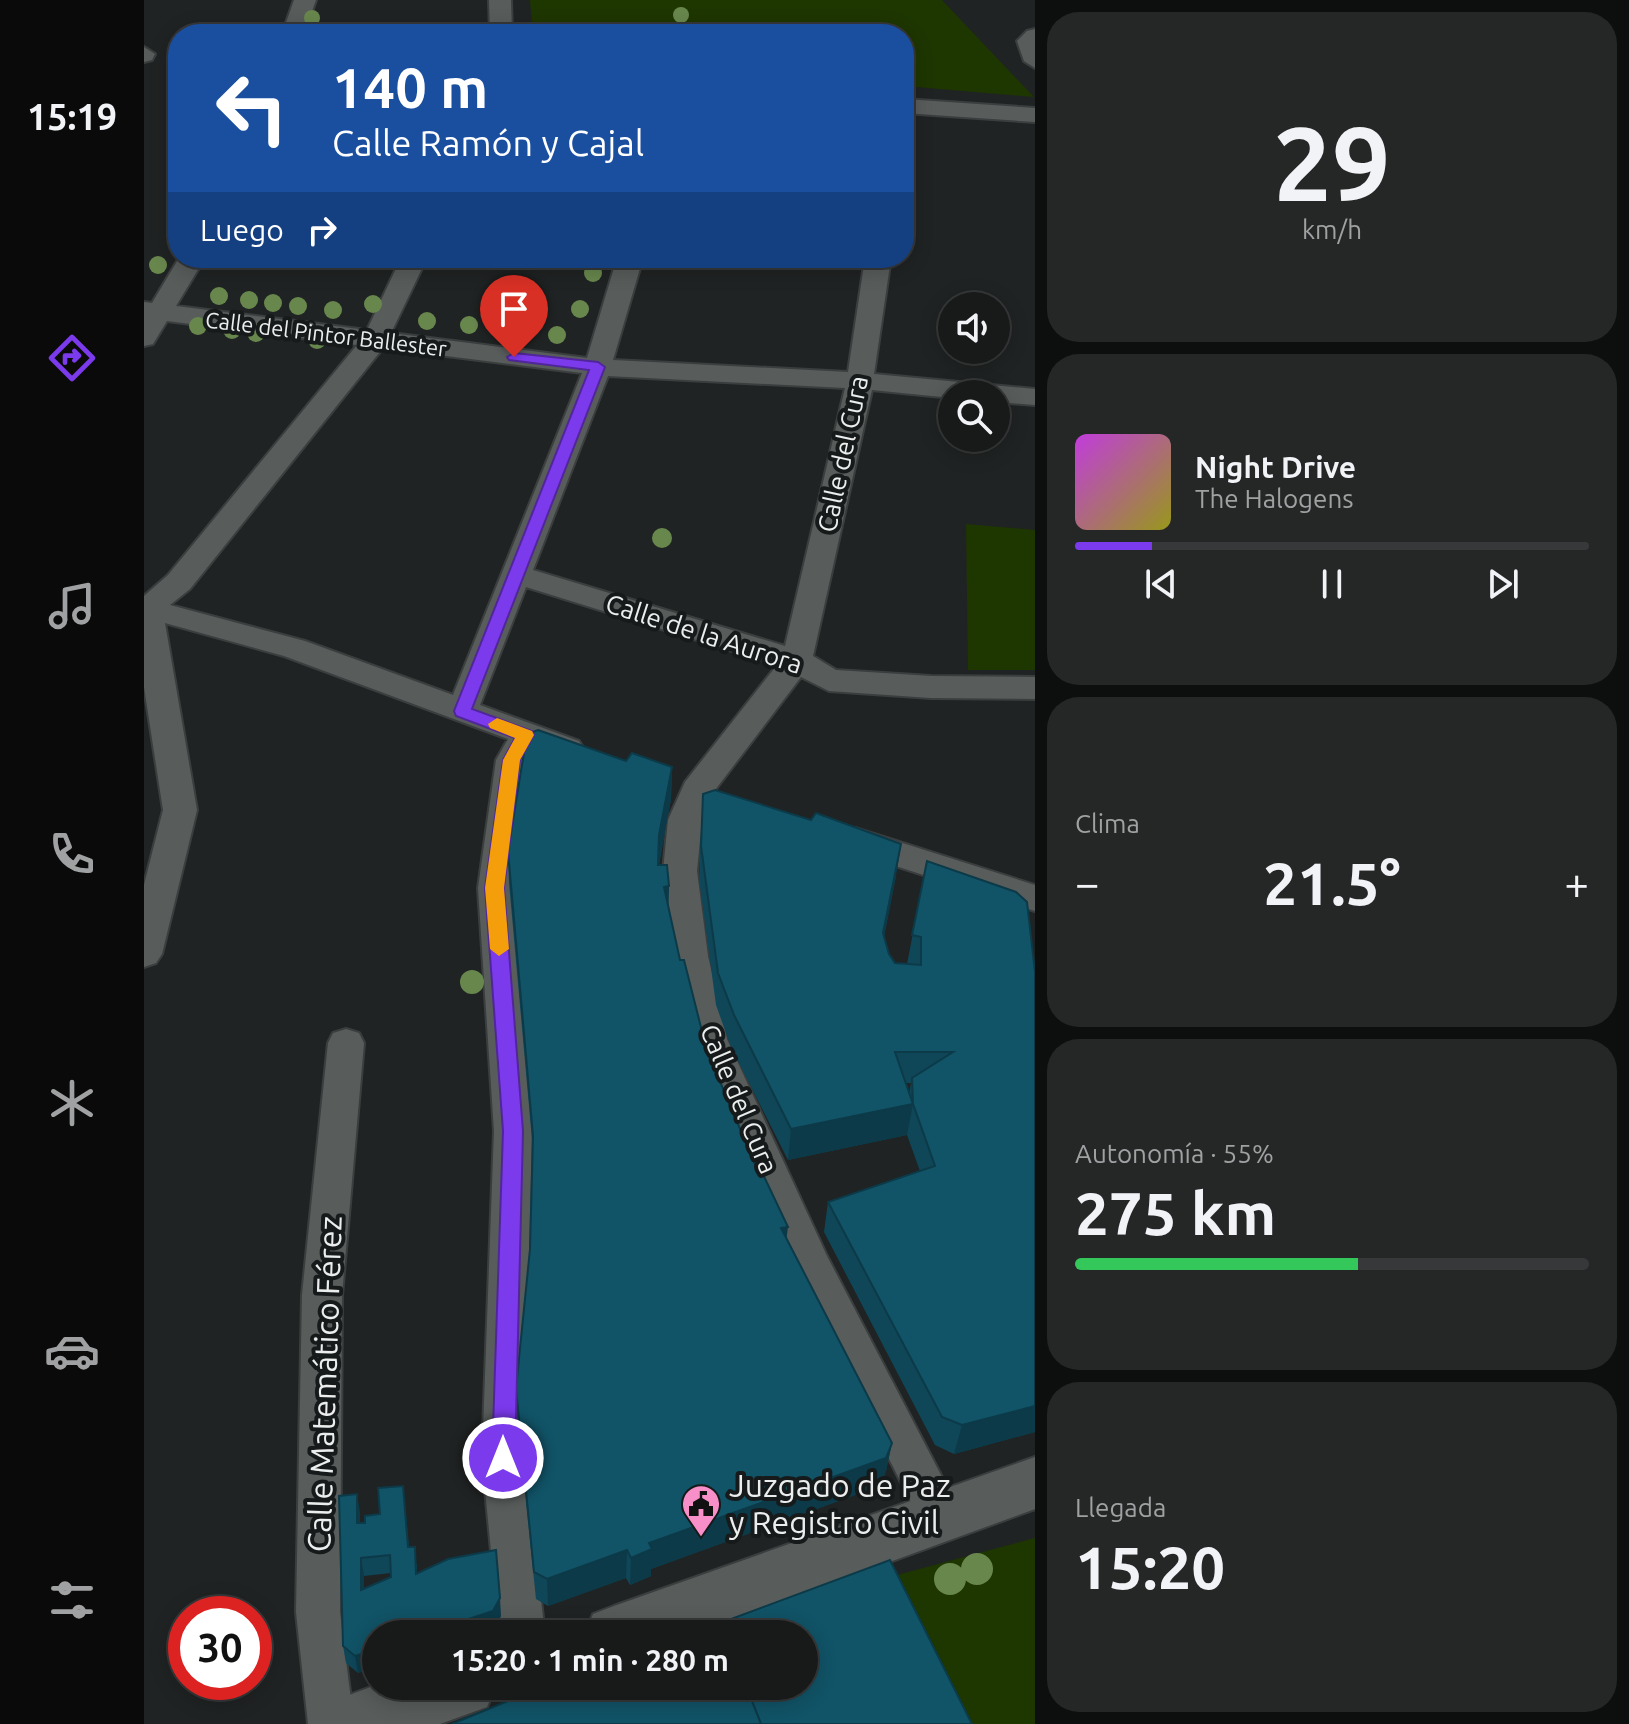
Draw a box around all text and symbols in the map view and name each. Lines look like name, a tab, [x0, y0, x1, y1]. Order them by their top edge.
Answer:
icon: left	[200, 56, 304, 160]
text: 140 m	[332, 56, 488, 119]
text: 15:19	[27, 96, 117, 137]
text: 29	[1273, 104, 1391, 221]
text: Calle Ramón y Cajal	[332, 122, 644, 163]
icon: right	[300, 208, 344, 252]
text: Luego	[200, 213, 284, 247]
text: km/h	[1302, 215, 1362, 244]
pin	[480, 275, 548, 357]
icon: arrive	[492, 287, 536, 331]
map controls	[938, 292, 1010, 452]
button: sound	[938, 292, 1010, 364]
street label: Calle del Pintor Ballester	[204, 306, 449, 361]
icon: directions	[44, 330, 100, 386]
street label: Calle del Cura	[812, 373, 873, 535]
button: search	[938, 380, 1010, 452]
text: Night Drive	[1195, 450, 1356, 484]
text: The Halogens	[1195, 484, 1354, 513]
icon: previous	[1139, 562, 1183, 606]
icon: pause	[1310, 562, 1354, 606]
icon: next	[1481, 562, 1525, 606]
icon: music	[44, 578, 100, 634]
street label: Calle de la Aurora	[602, 588, 806, 679]
text: Clima	[1075, 809, 1140, 838]
icon: phone	[44, 826, 100, 882]
text: 21.5°	[1263, 849, 1401, 916]
text: −	[1075, 858, 1100, 907]
text: +	[1564, 858, 1589, 907]
street label: Calle del Cura	[695, 1020, 784, 1178]
icon: climate	[44, 1075, 100, 1131]
text: Autonomía · 55%	[1075, 1139, 1274, 1168]
text: 275 km	[1075, 1179, 1276, 1246]
street label: Calle Matemático Férez	[300, 1215, 348, 1553]
icon: car	[44, 1323, 100, 1379]
position arrow	[461, 1416, 545, 1500]
place label: Juzgado de Paz y Registro Civil	[729, 1467, 951, 1540]
public building icon: Juzgado de Paz y Registro Civil	[680, 1483, 722, 1538]
text: Llegada	[1075, 1493, 1166, 1522]
text: 15:20	[1075, 1533, 1225, 1600]
icon: filters	[44, 1572, 100, 1628]
speed limit sign: 30	[168, 1596, 272, 1700]
text: 15:20 · 1 min · 280 m	[451, 1643, 729, 1677]

